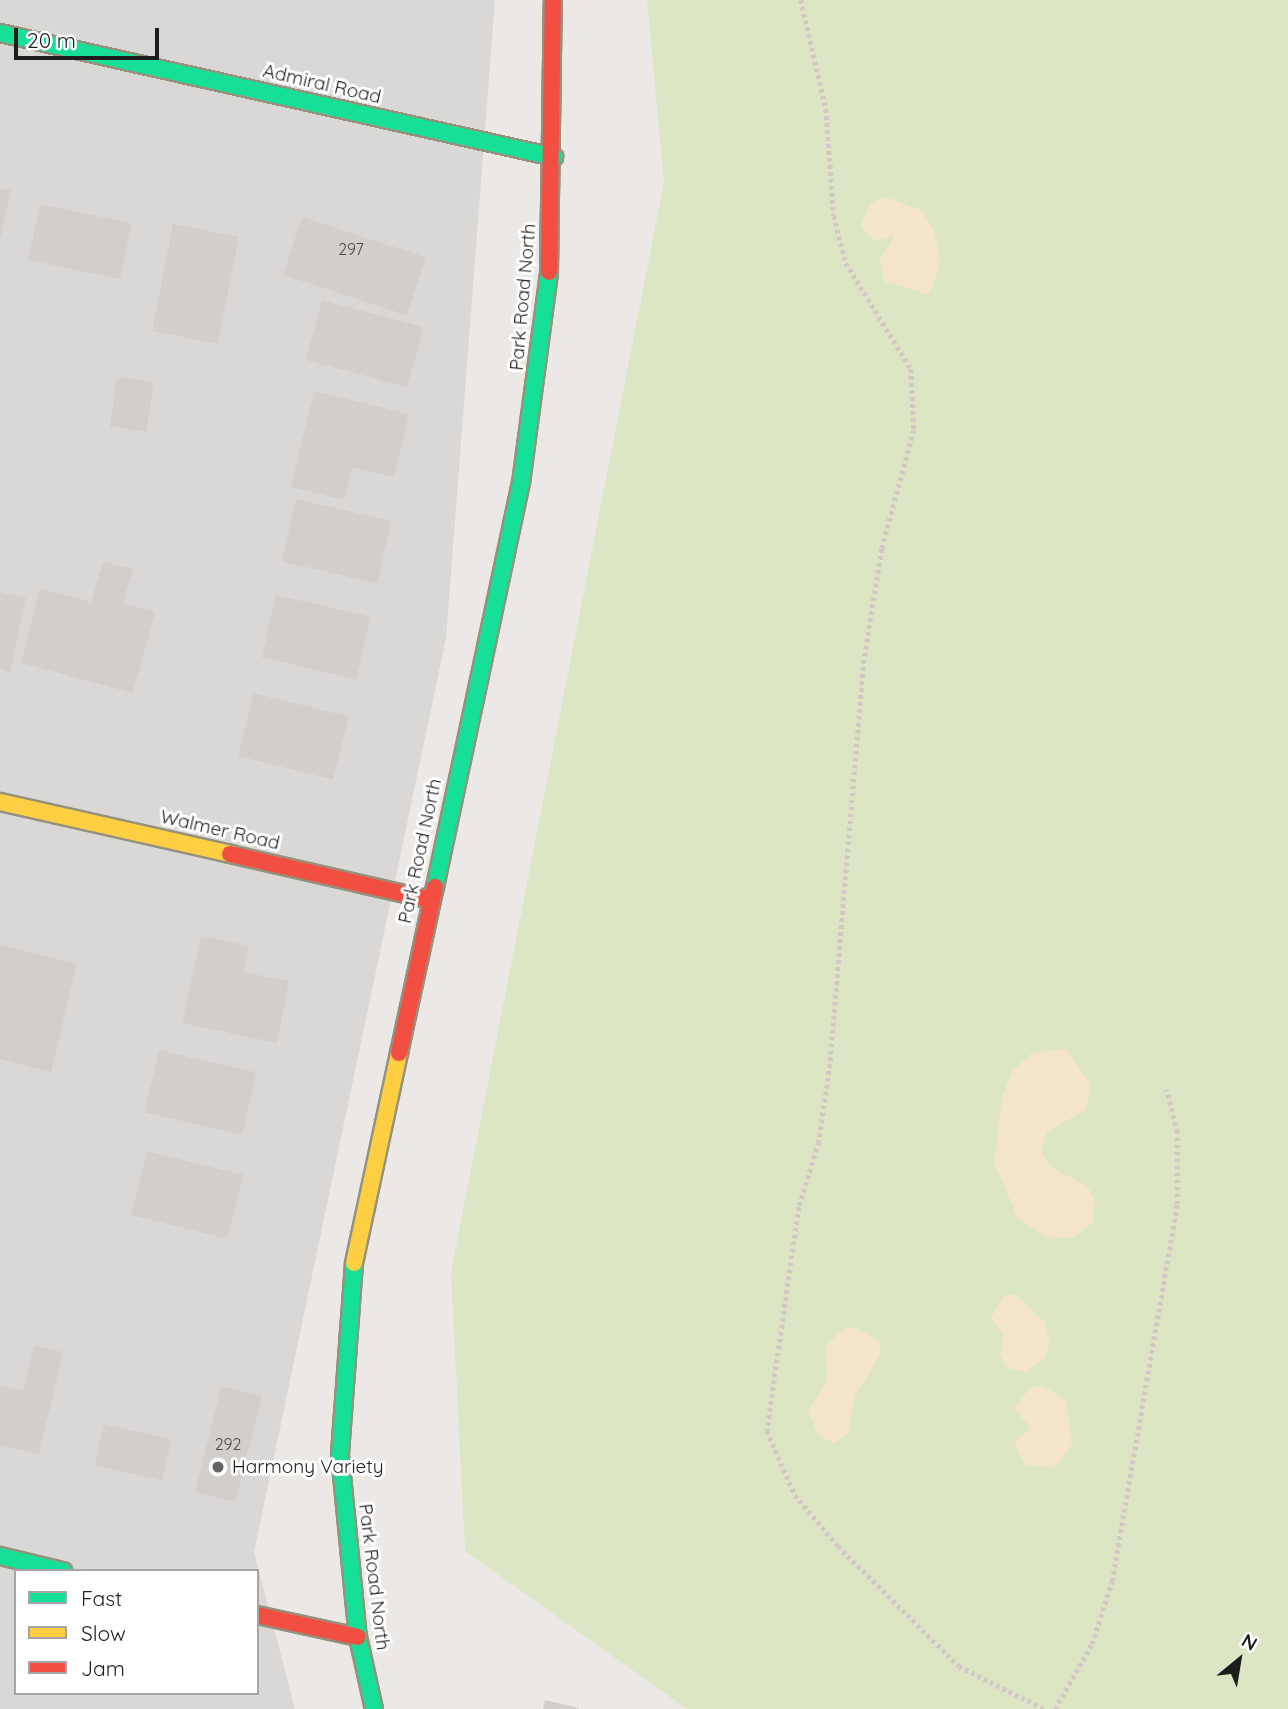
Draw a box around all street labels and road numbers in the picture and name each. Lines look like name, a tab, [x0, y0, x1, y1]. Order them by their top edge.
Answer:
street label: Admiral Road	[261, 59, 383, 109]
street label: Park Road North	[505, 222, 541, 372]
street label: Park Road North	[394, 776, 446, 926]
street label: Walmer Road	[158, 805, 282, 855]
street label: Park Road North	[354, 1502, 394, 1652]

